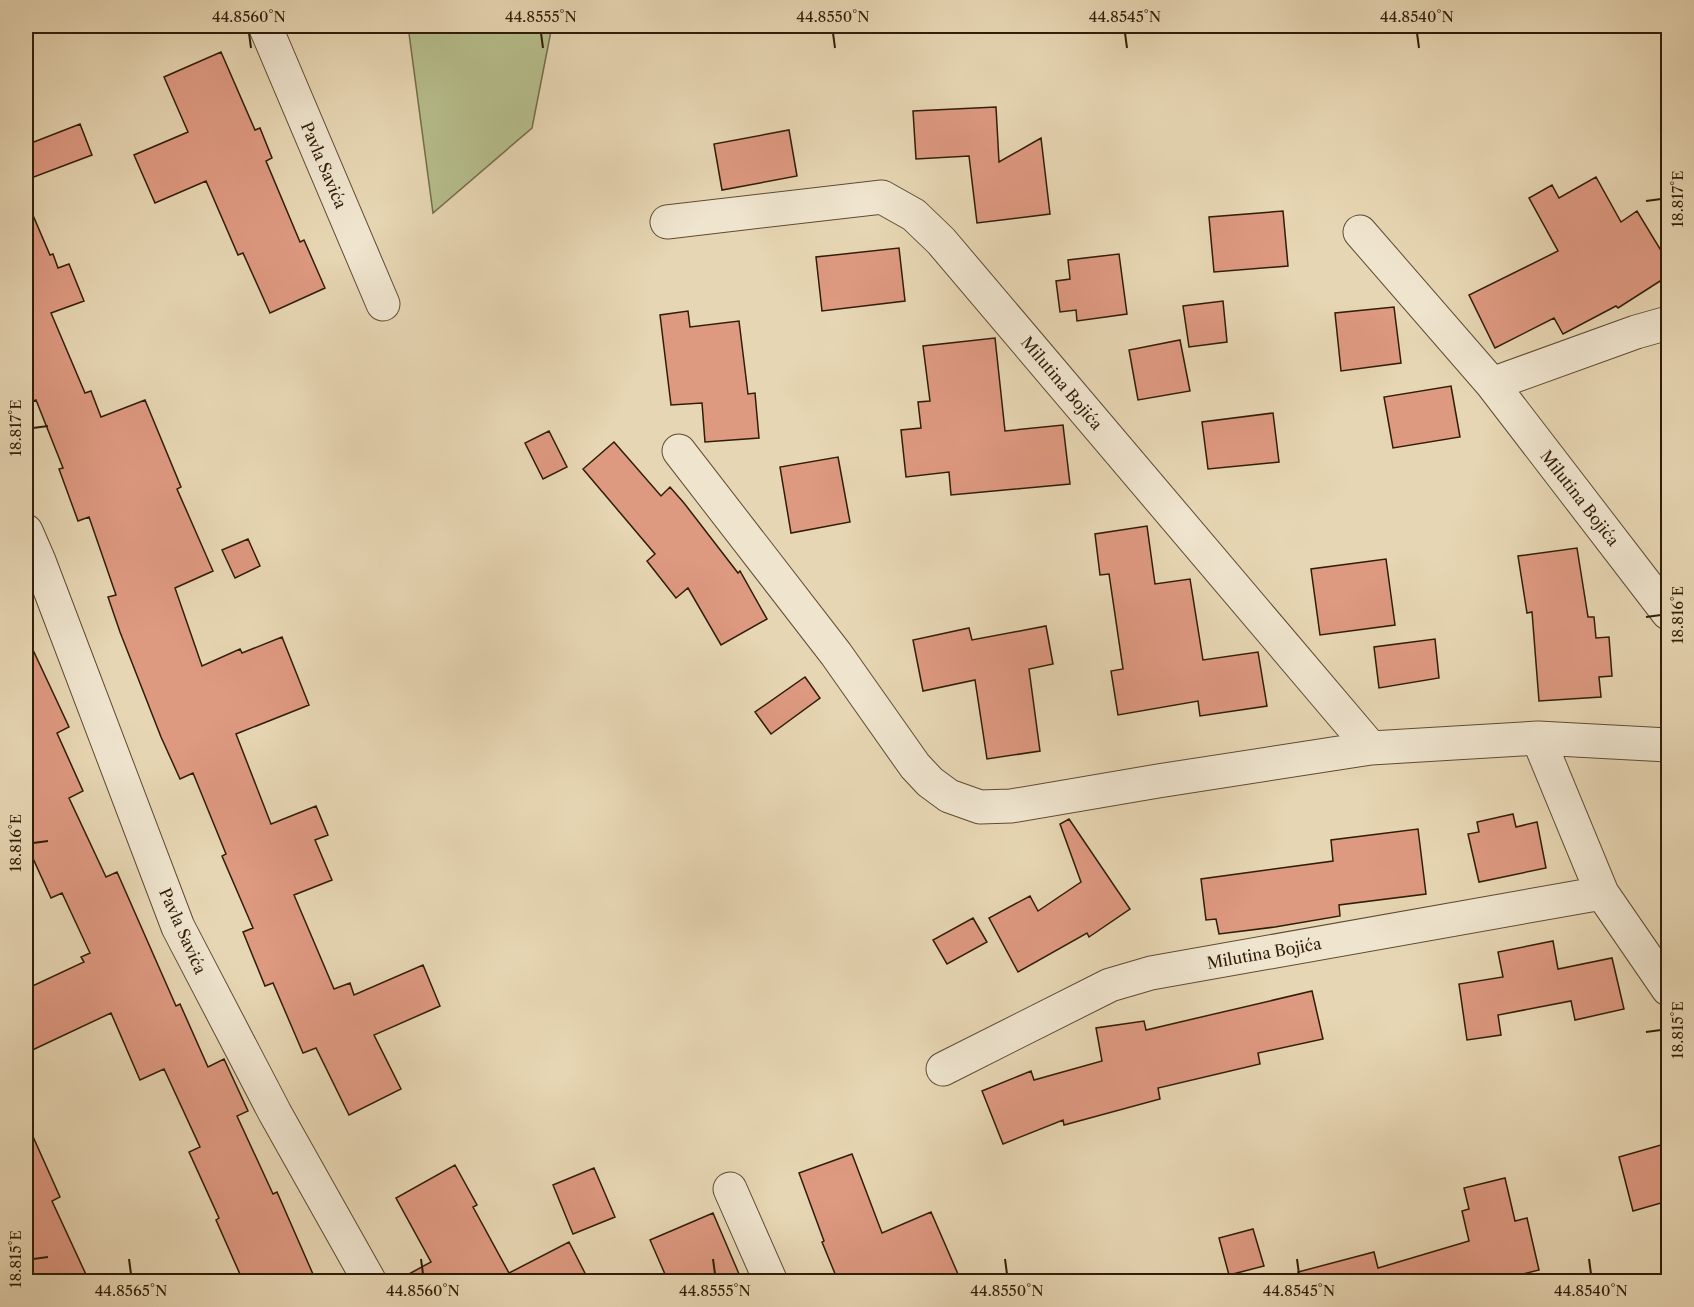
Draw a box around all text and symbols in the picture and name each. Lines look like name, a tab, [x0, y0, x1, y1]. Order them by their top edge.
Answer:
text: 44.8560°N	[212, 7, 286, 26]
text: 44.8555°N	[505, 7, 577, 26]
text: 44.8550°N	[796, 7, 870, 26]
text: 44.8545°N	[1089, 7, 1161, 26]
text: 44.8540°N	[1380, 7, 1454, 26]
street label: Pavla Savića	[297, 119, 351, 212]
text: 18.817°E	[1668, 170, 1687, 228]
street label: Milutina Bojića	[1017, 332, 1107, 434]
text: 18.817°E	[6, 399, 25, 457]
street label: Milutina Bojića	[1536, 446, 1624, 550]
text: 18.816°E	[1668, 586, 1687, 644]
text: 18.816°E	[6, 814, 25, 872]
street label: Pavla Savića	[155, 885, 211, 978]
street label: Milutina Bojića	[1205, 933, 1323, 973]
text: 18.815°E	[1668, 1001, 1687, 1059]
text: 18.815°E	[6, 1230, 25, 1288]
text: 44.8565°N	[95, 1281, 167, 1300]
text: 44.8560°N	[386, 1281, 460, 1300]
text: 44.8555°N	[679, 1281, 751, 1300]
text: 44.8550°N	[970, 1281, 1044, 1300]
text: 44.8545°N	[1263, 1281, 1335, 1300]
text: 44.8540°N	[1554, 1281, 1628, 1300]

